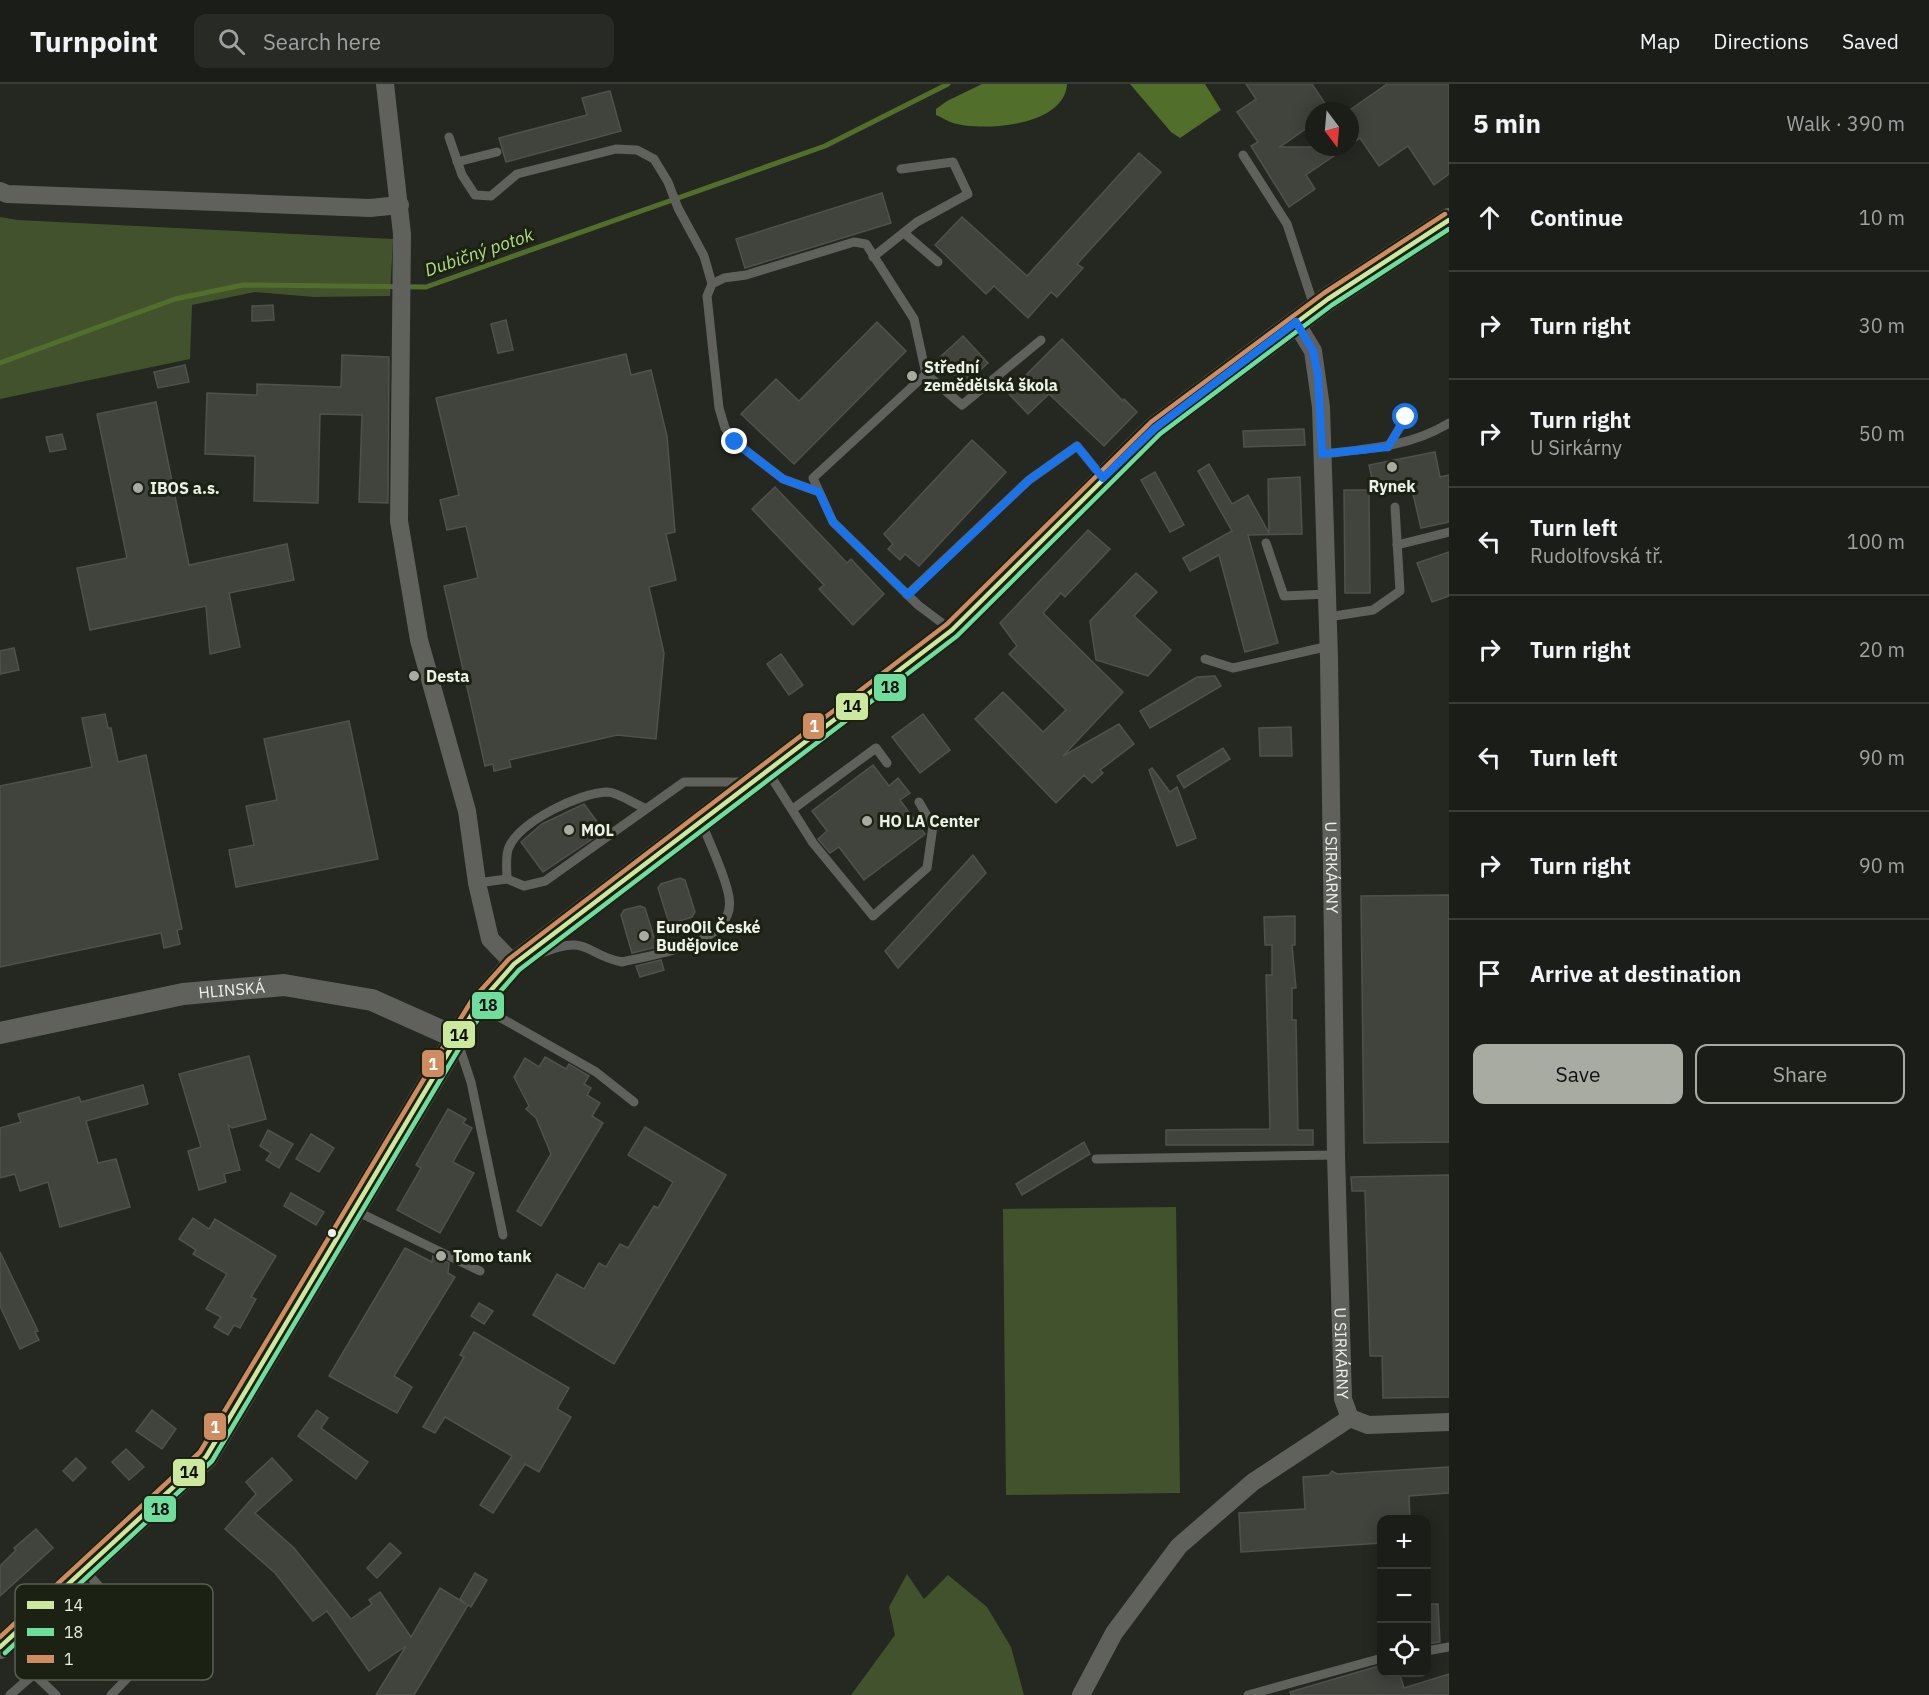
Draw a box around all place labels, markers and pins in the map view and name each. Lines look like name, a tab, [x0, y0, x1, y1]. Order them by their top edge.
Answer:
place label: Střední zemědělská škola	[924, 357, 1058, 395]
marker: Střední zemědělská škola	[905, 369, 919, 383]
marker: Rynek	[1385, 460, 1399, 474]
place label: Rynek	[1368, 476, 1416, 496]
place label: IBOS a.s.	[150, 478, 220, 498]
marker: IBOS a.s.	[131, 481, 145, 495]
place label: Desta	[426, 666, 469, 686]
marker: Desta	[407, 669, 421, 683]
place label: HO LA Center	[879, 811, 980, 831]
marker: HO LA Center	[860, 814, 874, 828]
place label: MOL	[581, 820, 614, 840]
marker: MOL	[562, 823, 576, 837]
place label: EuroOil České Budějovice	[656, 916, 761, 955]
marker: EuroOil České Budějovice	[637, 929, 651, 943]
unlabelled marker	[326, 1227, 338, 1239]
place label: Tomo tank	[453, 1246, 532, 1266]
marker: Tomo tank	[434, 1249, 448, 1263]

